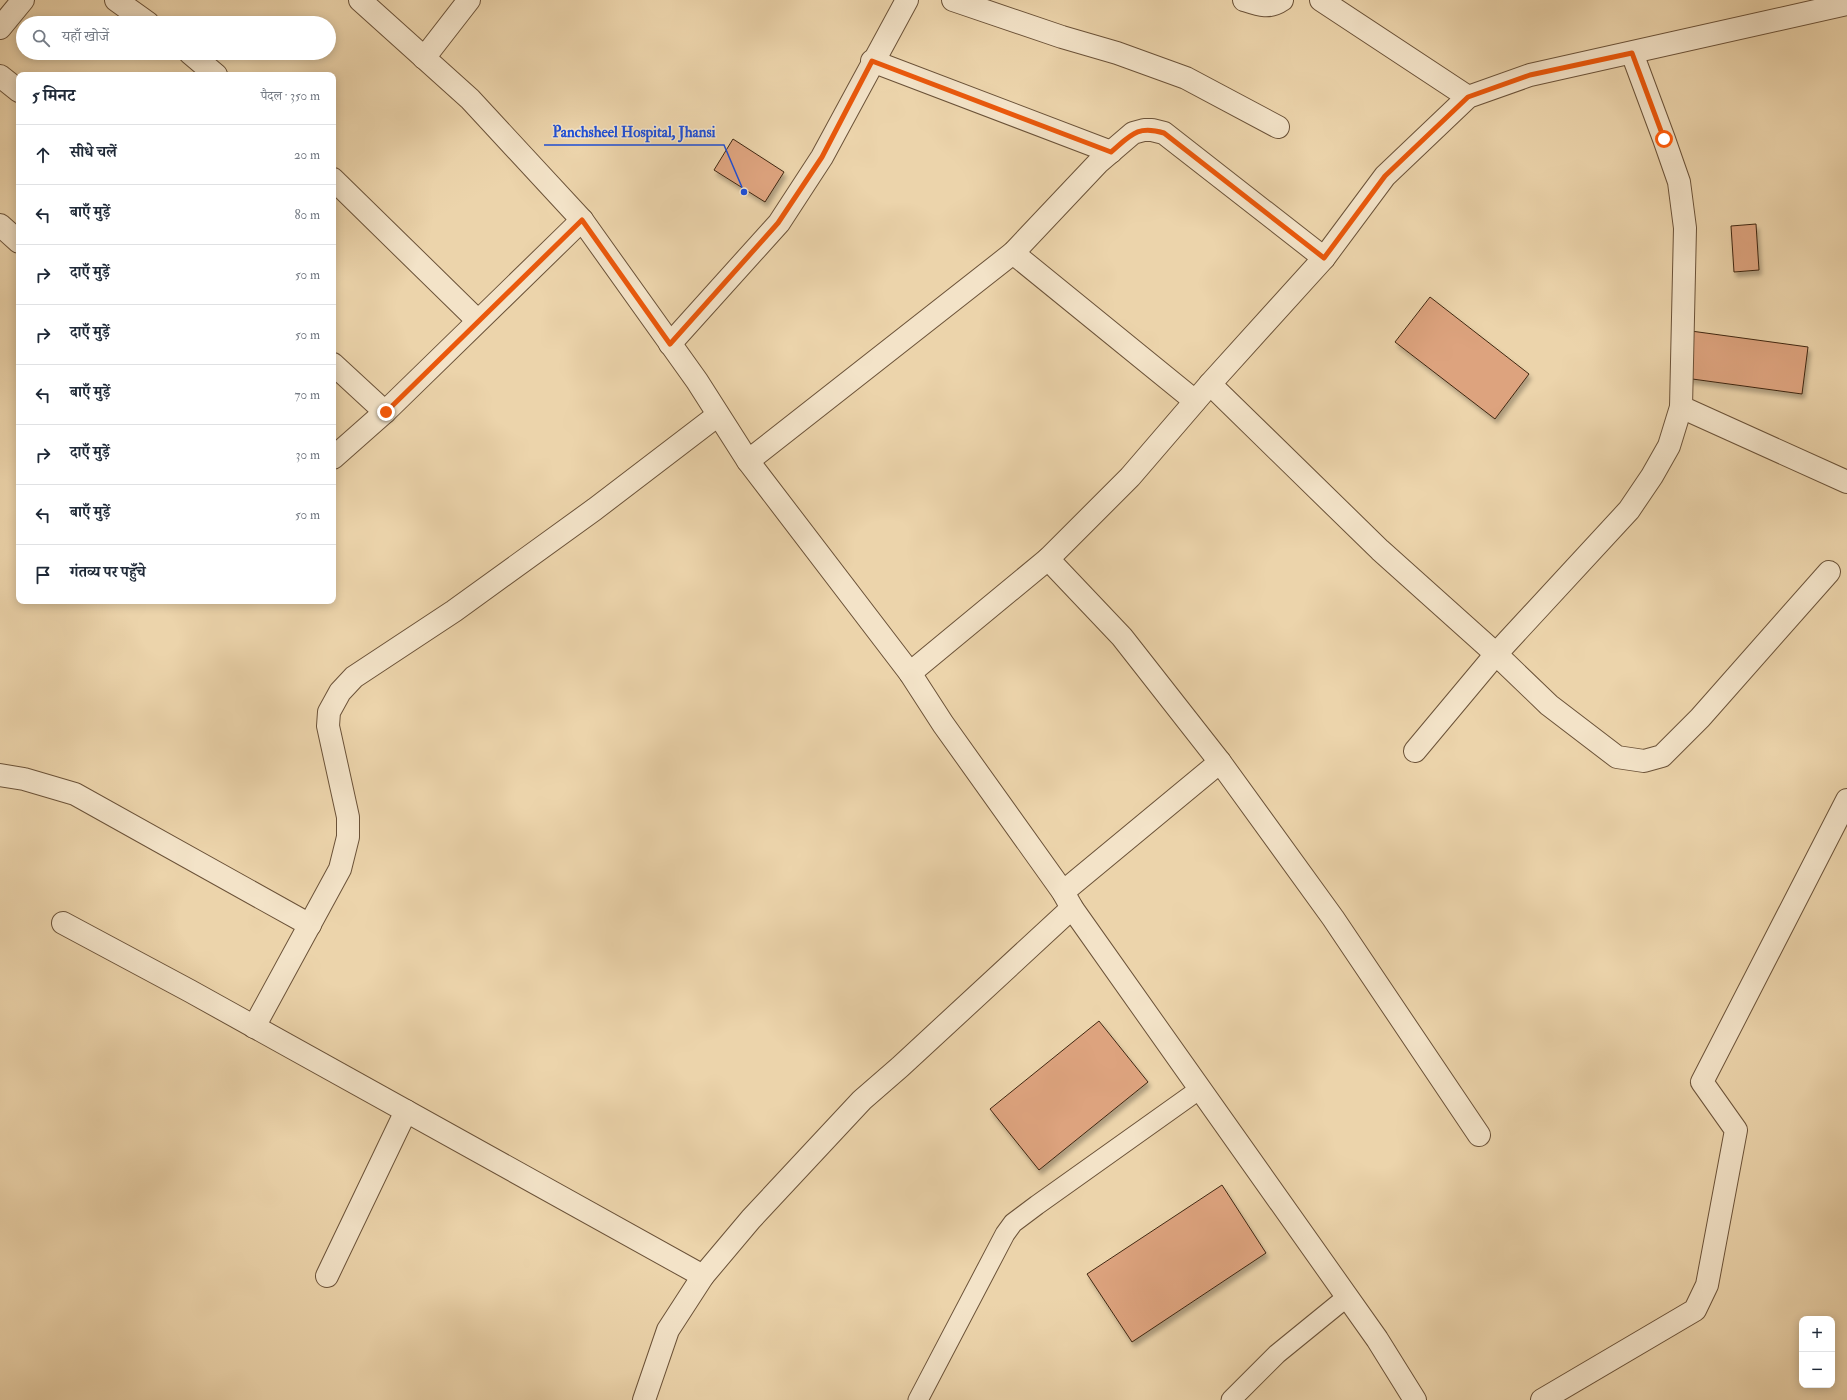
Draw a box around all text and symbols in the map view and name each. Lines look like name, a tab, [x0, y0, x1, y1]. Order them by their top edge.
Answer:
search box	[16, 16, 336, 60]
icon: search	[30, 27, 52, 49]
text: यहाँ खोजें	[62, 27, 109, 46]
text: 5 मिनट	[32, 85, 75, 106]
text: पैदल · 350 m	[261, 88, 320, 104]
callout: Panchsheel Hospital, Jhansi	[544, 118, 724, 145]
text: Panchsheel Hospital, Jhansi	[552, 123, 716, 143]
route start	[1655, 130, 1673, 148]
text: सीधे चलें	[70, 143, 117, 162]
icon: ahead	[32, 144, 54, 166]
text: 20 m	[294, 147, 320, 163]
text: बाएँ मुड़ें	[70, 203, 110, 222]
icon: left	[32, 204, 54, 226]
text: 80 m	[294, 207, 320, 223]
text: दाएँ मुड़ें	[70, 263, 110, 282]
icon: right	[32, 264, 54, 286]
text: 50 m	[295, 267, 320, 283]
text: दाएँ मुड़ें	[70, 323, 110, 342]
icon: right	[32, 324, 54, 346]
text: 50 m	[295, 327, 320, 343]
text: बाएँ मुड़ें	[70, 383, 110, 402]
icon: left	[32, 384, 54, 406]
text: 70 m	[295, 387, 320, 403]
route end	[377, 403, 395, 421]
text: दाएँ मुड़ें	[70, 443, 110, 462]
icon: right	[32, 444, 54, 466]
text: 30 m	[296, 447, 320, 463]
text: बाएँ मुड़ें	[70, 503, 110, 522]
icon: left	[32, 504, 54, 526]
text: 50 m	[295, 507, 320, 523]
text: गंतव्य पर पहुँचे	[70, 563, 146, 582]
icon: arrive	[32, 564, 54, 586]
map controls	[1799, 1316, 1835, 1388]
button: +	[1799, 1316, 1835, 1352]
button: −	[1799, 1352, 1835, 1388]

